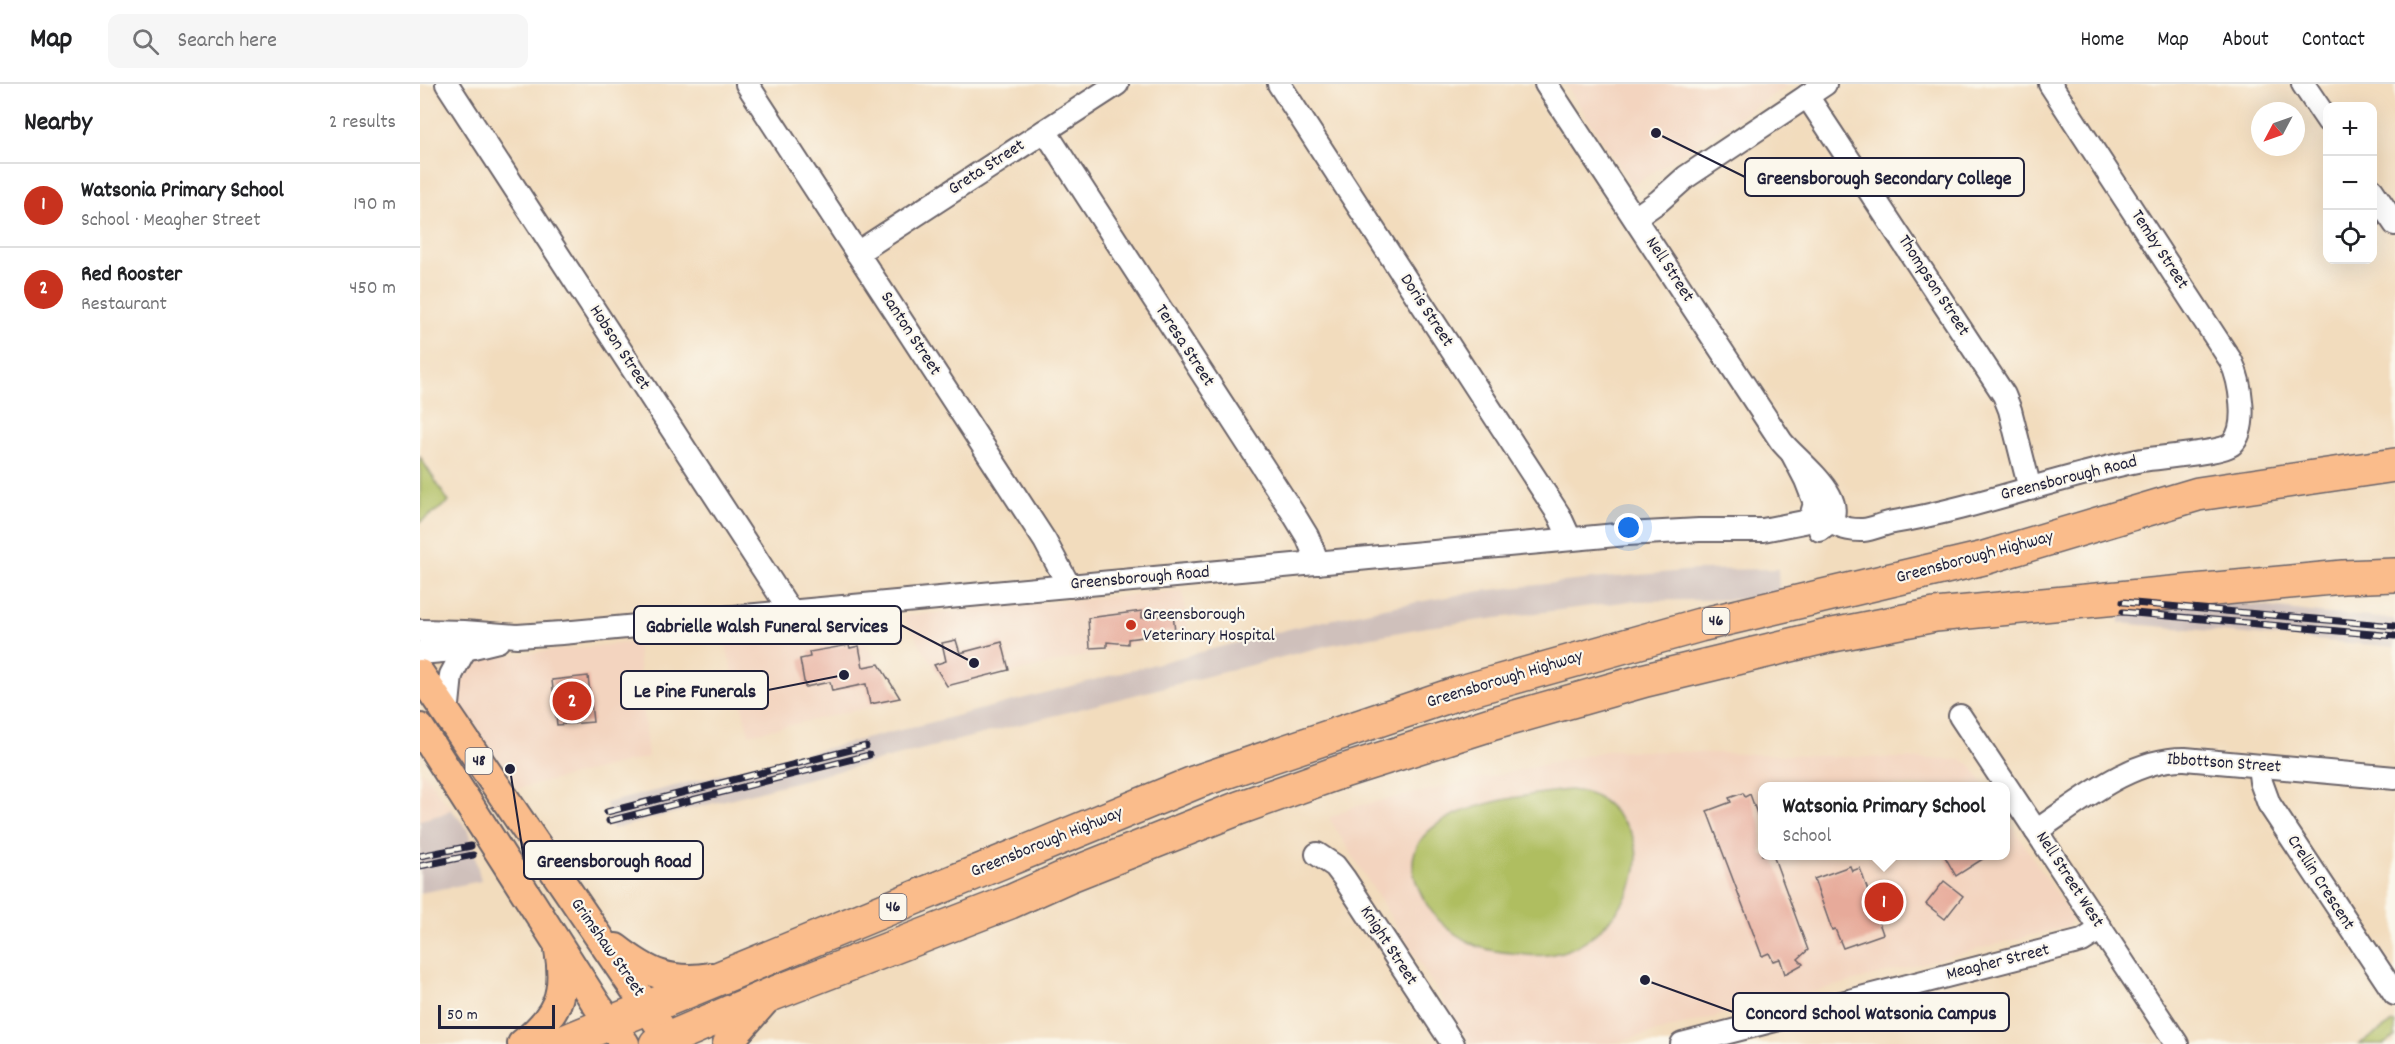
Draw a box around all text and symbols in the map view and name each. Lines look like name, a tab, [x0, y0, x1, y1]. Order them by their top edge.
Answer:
search box	[108, 14, 528, 68]
text: Map	[30, 21, 72, 61]
icon: search	[129, 25, 162, 58]
text: Search here	[177, 26, 277, 57]
text: Home	[2080, 26, 2124, 56]
text: Map	[2157, 26, 2189, 56]
text: About	[2222, 26, 2269, 56]
text: Contact	[2302, 26, 2365, 56]
north arrow	[2251, 102, 2305, 156]
map controls	[2323, 102, 2377, 264]
button: +	[2323, 102, 2377, 156]
text: Nearby	[24, 105, 92, 142]
text: 2 results	[329, 109, 396, 137]
street label: Greta Street	[944, 134, 1030, 202]
button: −	[2323, 156, 2377, 210]
callout: Greensborough Secondary College	[1745, 158, 2024, 196]
text: Greensborough Secondary College	[1756, 166, 2012, 194]
text: Watsonia Primary School	[81, 176, 284, 207]
text: 1	[41, 191, 46, 219]
text: 190 m	[353, 191, 396, 219]
street label: Temby Street	[2124, 205, 2194, 295]
text: School · Meagher Street	[81, 207, 261, 235]
button: locate	[2323, 210, 2377, 264]
street label: Thompson Street	[1891, 231, 1975, 342]
street label: Nell Street	[1639, 232, 1700, 308]
text: Red Rooster	[81, 260, 182, 291]
street label: Doris Street	[1393, 270, 1459, 353]
text: 2	[39, 275, 48, 303]
text: 450 m	[349, 275, 396, 303]
street label: Santon Street	[874, 287, 947, 381]
text: Restaurant	[81, 291, 167, 319]
street label: Teresa Street	[1148, 300, 1220, 392]
street label: Hobson Street	[582, 301, 656, 396]
street label: Greensborough Road	[1998, 450, 2140, 508]
your location	[1614, 513, 1643, 542]
street label: Greensborough Highway	[1894, 525, 2057, 591]
street label: Greensborough Road	[1069, 560, 1211, 598]
place label: Greensborough Veterinary Hospital	[1143, 603, 1275, 649]
callout: Gabrielle Walsh Funeral Services	[634, 606, 901, 644]
road number: 46	[1702, 608, 1730, 634]
text: Gabrielle Walsh Funeral Services	[646, 614, 888, 642]
marker: Greensborough Veterinary Hospital	[1124, 618, 1138, 632]
street label: Greensborough Highway	[1424, 644, 1587, 716]
callout: Le Pine Funerals	[621, 671, 768, 709]
pin: 2	[552, 678, 592, 724]
text: Le Pine Funerals	[634, 679, 756, 707]
road number: 48	[466, 748, 492, 774]
street label: Ibbottson Street	[2166, 748, 2282, 780]
popup	[1758, 782, 2010, 860]
text: Watsonia Primary School	[1783, 792, 1985, 823]
street label: Greensborough Highway	[967, 801, 1127, 885]
text: School	[1783, 823, 1831, 851]
street label: Nell Street West	[2029, 827, 2110, 933]
street label: Crellin Crescent	[2280, 830, 2360, 936]
callout: Greensborough Road	[524, 841, 703, 879]
text: Greensborough Road	[536, 849, 692, 877]
pin: 1	[1864, 880, 1904, 924]
street label: Grimshaw Street	[564, 894, 650, 1003]
road number: 46	[880, 894, 906, 920]
street label: Knight Street	[1353, 901, 1423, 991]
street label: Meagher Street	[1944, 938, 2053, 988]
callout: Concord School Watsonia Campus	[1733, 993, 2009, 1031]
text: Concord School Watsonia Campus	[1745, 1001, 1997, 1029]
scale bar	[438, 1002, 555, 1030]
text: 50 m	[447, 1004, 478, 1027]

